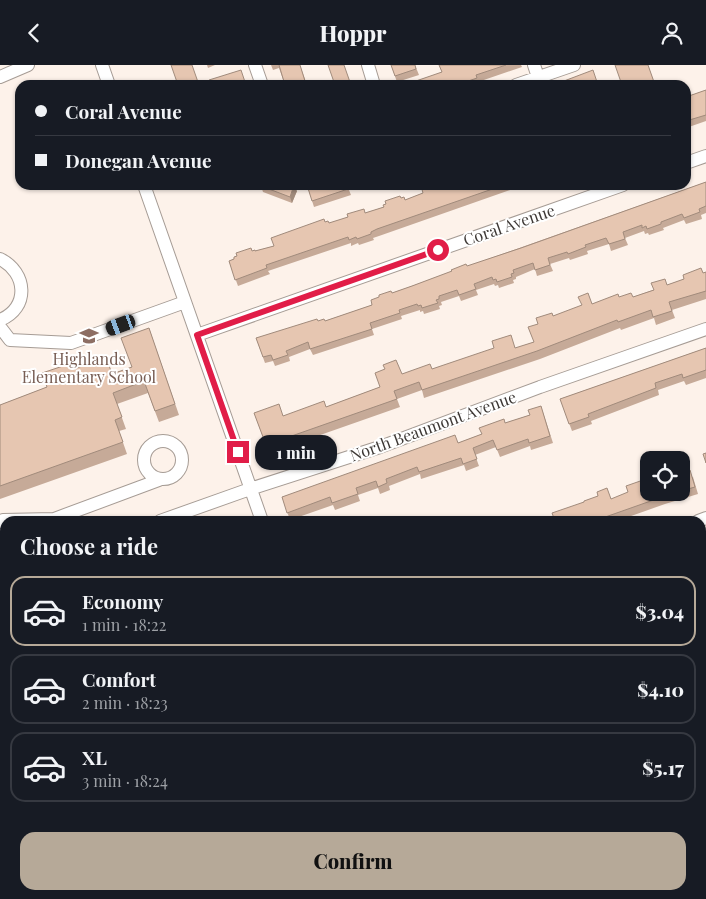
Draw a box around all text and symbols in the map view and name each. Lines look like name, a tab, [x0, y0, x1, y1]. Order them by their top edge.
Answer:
text: Hoppr	[319, 18, 387, 48]
icon: back	[20, 19, 48, 47]
icon: person	[658, 19, 686, 47]
text: Coral Avenue	[65, 98, 182, 124]
text: Donegan Avenue	[65, 147, 212, 173]
street label: Coral Avenue	[460, 199, 557, 250]
route start	[427, 239, 449, 261]
car	[104, 313, 137, 337]
school or university icon: Highlands Elementary School	[78, 325, 100, 347]
place label: Highlands Elementary School	[22, 348, 157, 387]
street label: North Beaumont Avenue	[347, 386, 519, 465]
callout: 1 min	[256, 435, 338, 469]
route end	[227, 441, 249, 463]
text: 1 min	[276, 442, 316, 463]
map controls	[640, 451, 690, 501]
button: locate	[640, 451, 690, 501]
text: Choose a ride	[20, 531, 158, 561]
text: Economy	[82, 588, 163, 614]
icon: car	[22, 589, 67, 634]
text: $3.04	[635, 598, 684, 624]
text: 1 min · 18:22	[82, 614, 166, 635]
text: Comfort	[82, 666, 156, 692]
icon: car	[22, 667, 67, 712]
text: $4.10	[637, 676, 684, 702]
text: 2 min · 18:23	[82, 692, 168, 713]
text: XL	[82, 744, 107, 770]
icon: car	[22, 745, 67, 790]
text: $5.17	[642, 754, 684, 780]
text: 3 min · 18:24	[82, 770, 168, 791]
button: Confirm	[20, 832, 686, 890]

